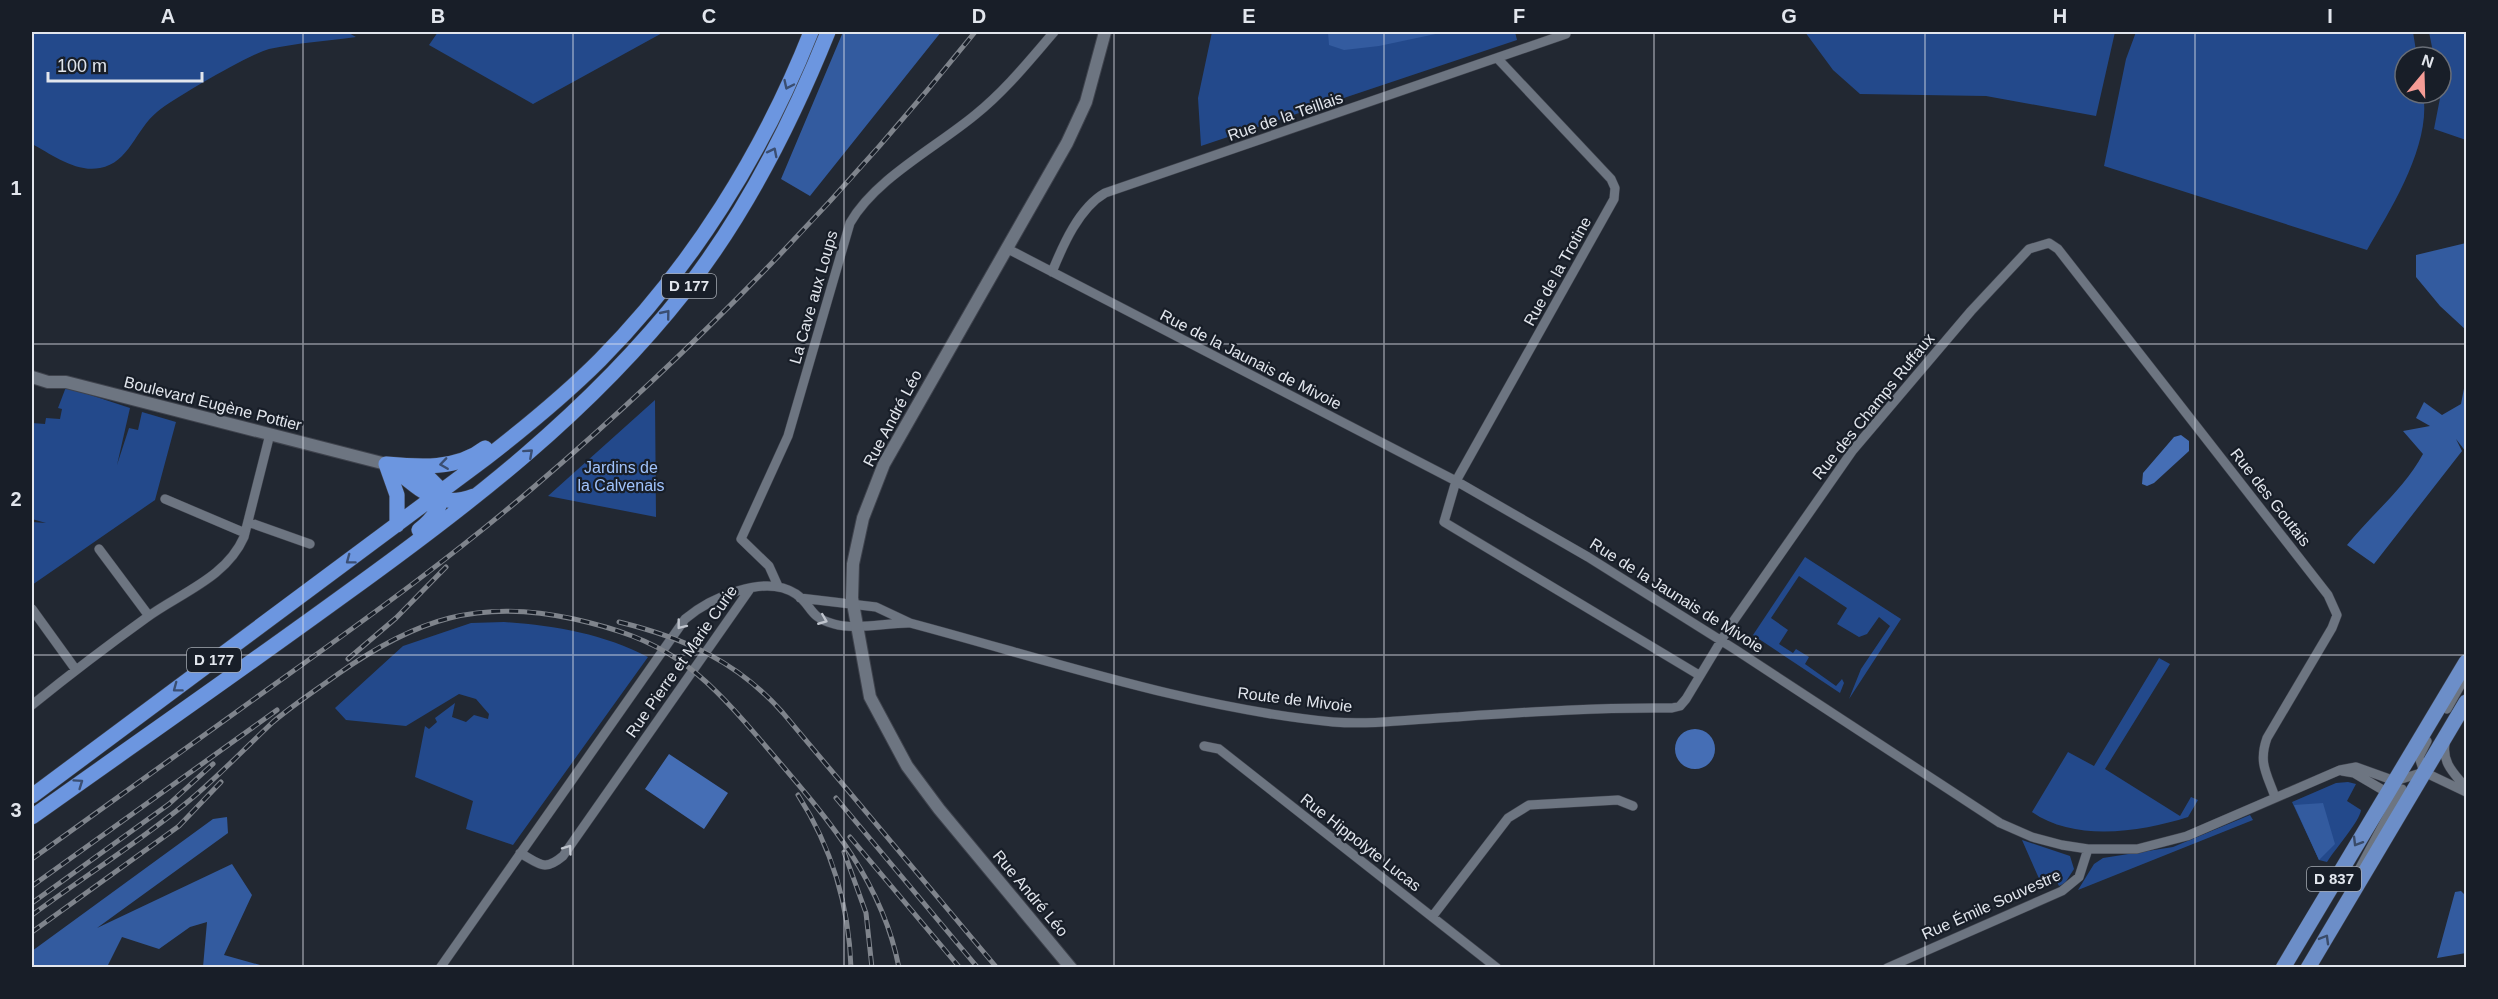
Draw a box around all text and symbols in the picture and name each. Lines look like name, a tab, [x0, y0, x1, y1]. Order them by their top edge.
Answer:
text: A	[161, 5, 175, 27]
text: B	[431, 5, 445, 27]
text: C	[702, 5, 716, 27]
text: D	[972, 5, 986, 27]
text: E	[1242, 5, 1256, 27]
text: F	[1513, 5, 1525, 27]
text: G	[1781, 5, 1797, 27]
text: H	[2053, 5, 2067, 27]
text: I	[2327, 5, 2333, 27]
scale bar	[48, 45, 202, 83]
north arrow	[2393, 45, 2453, 105]
text: N	[2419, 51, 2436, 71]
text: 100 m	[57, 56, 107, 76]
one-way arrow	[783, 79, 795, 90]
street label: Rue de la Teillais	[1225, 89, 1345, 144]
one-way arrow	[766, 148, 778, 159]
text: 1	[10, 177, 22, 199]
street label: Rue de la Trotine	[1520, 214, 1594, 329]
street label: La Cave aux Loups	[786, 229, 841, 366]
road number: D 177	[662, 274, 716, 298]
street label: Rue de la Jaunais de Mivoie	[1157, 306, 1344, 413]
one-way arrow	[659, 310, 670, 321]
street label: Rue des Champs Ruffaux	[1809, 330, 1938, 483]
street label: Rue André Léo	[860, 367, 925, 469]
street label: Boulevard Eugène Pottier	[122, 373, 304, 434]
street label: Rue des Goutais	[2227, 445, 2314, 550]
one-way arrow	[522, 449, 533, 460]
one-way arrow	[439, 458, 449, 470]
park label: Jardins de la Calvenais	[577, 459, 665, 494]
text: 2	[10, 488, 22, 510]
street label: Rue de la Jaunais de Mivoie	[1587, 535, 1767, 656]
one-way arrow	[346, 552, 357, 563]
street label: Rue Pierre et Marie Curie	[622, 582, 740, 740]
one-way arrow	[817, 613, 828, 625]
one-way arrow	[678, 618, 689, 629]
road number: D 177	[187, 648, 241, 672]
one-way arrow	[172, 681, 183, 692]
street label: Route de Mivoie	[1237, 684, 1353, 715]
one-way arrow	[73, 779, 84, 790]
street label: Rue Hippolyte Lucas	[1297, 790, 1424, 895]
text: 3	[10, 799, 22, 821]
one-way arrow	[2353, 836, 2365, 846]
one-way arrow	[560, 844, 571, 855]
street label: Rue André Léo	[990, 847, 1072, 940]
street label: Rue Émile Souvestre	[1919, 865, 2063, 943]
road number: D 837	[2307, 867, 2361, 891]
one-way arrow	[2317, 935, 2329, 945]

